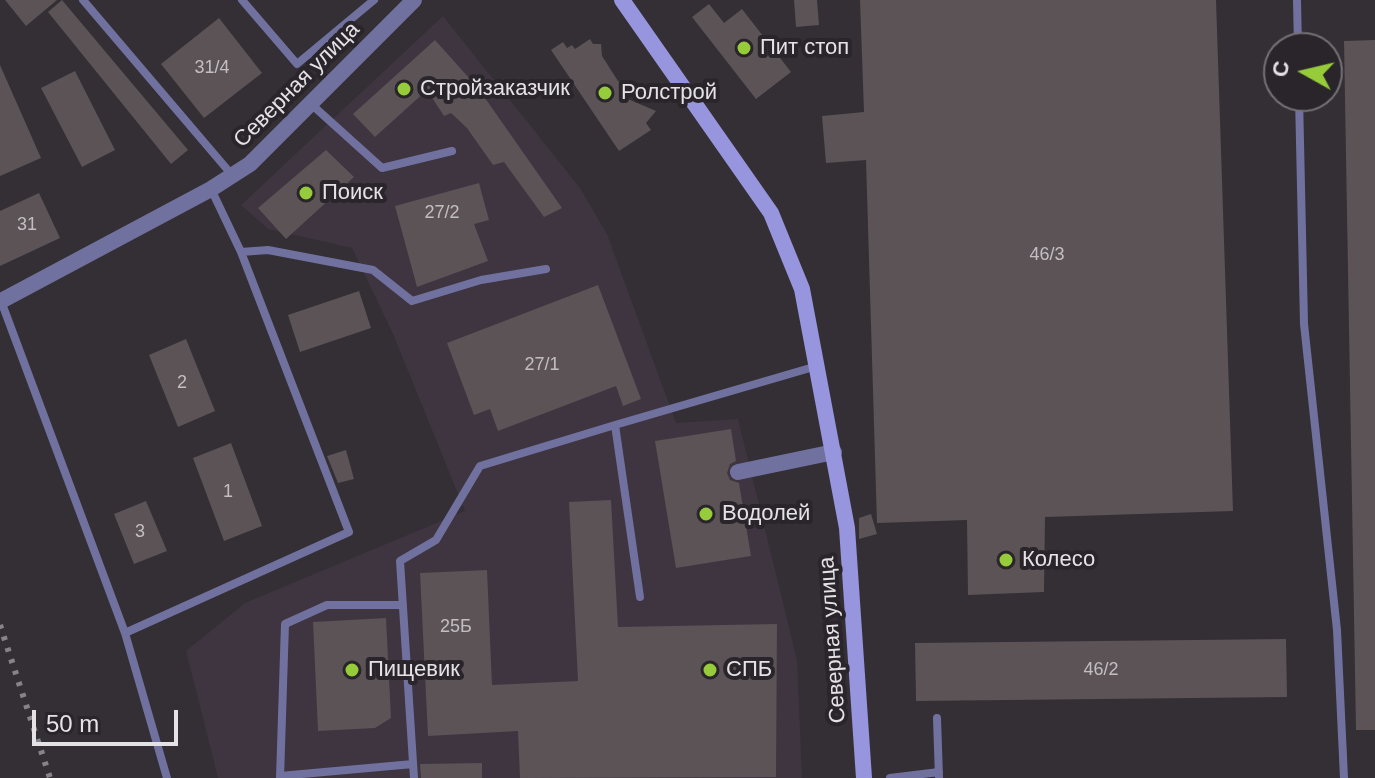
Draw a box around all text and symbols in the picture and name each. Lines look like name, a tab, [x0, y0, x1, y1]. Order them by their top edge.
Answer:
street label: Северная улица	[229, 17, 365, 153]
north arrow	[1263, 32, 1343, 112]
place label: Пит стоп	[760, 35, 849, 61]
marker: Пит стоп	[735, 39, 753, 57]
house number: 31/4	[194, 57, 230, 79]
text: С	[1267, 59, 1294, 78]
place label: Стройзаказчик	[420, 76, 570, 102]
marker: Стройзаказчик	[395, 80, 413, 98]
place label: Ролстрой	[621, 80, 717, 106]
marker: Ролстрой	[596, 84, 614, 102]
place label: Поиск	[322, 180, 383, 206]
marker: Поиск	[297, 184, 315, 202]
house number: 27/2	[424, 202, 460, 224]
house number: 31	[17, 214, 37, 236]
house number: 46/3	[1029, 244, 1065, 266]
house number: 27/1	[524, 354, 560, 376]
house number: 2	[177, 372, 187, 394]
house number: 1	[223, 481, 233, 503]
place label: Водолей	[722, 501, 810, 527]
marker: Водолей	[697, 505, 715, 523]
house number: 3	[135, 521, 145, 543]
place label: Колесо	[1022, 547, 1095, 573]
marker: Колесо	[997, 551, 1015, 569]
street label: Северная улица	[814, 556, 852, 724]
house number: 25Б	[440, 616, 472, 638]
place label: Пищевик	[368, 657, 460, 683]
place label: СПБ	[726, 657, 772, 683]
house number: 46/2	[1083, 659, 1119, 681]
marker: Пищевик	[343, 661, 361, 679]
marker: СПБ	[701, 661, 719, 679]
scale bar	[36, 694, 182, 744]
text: 50 m	[46, 710, 99, 737]

